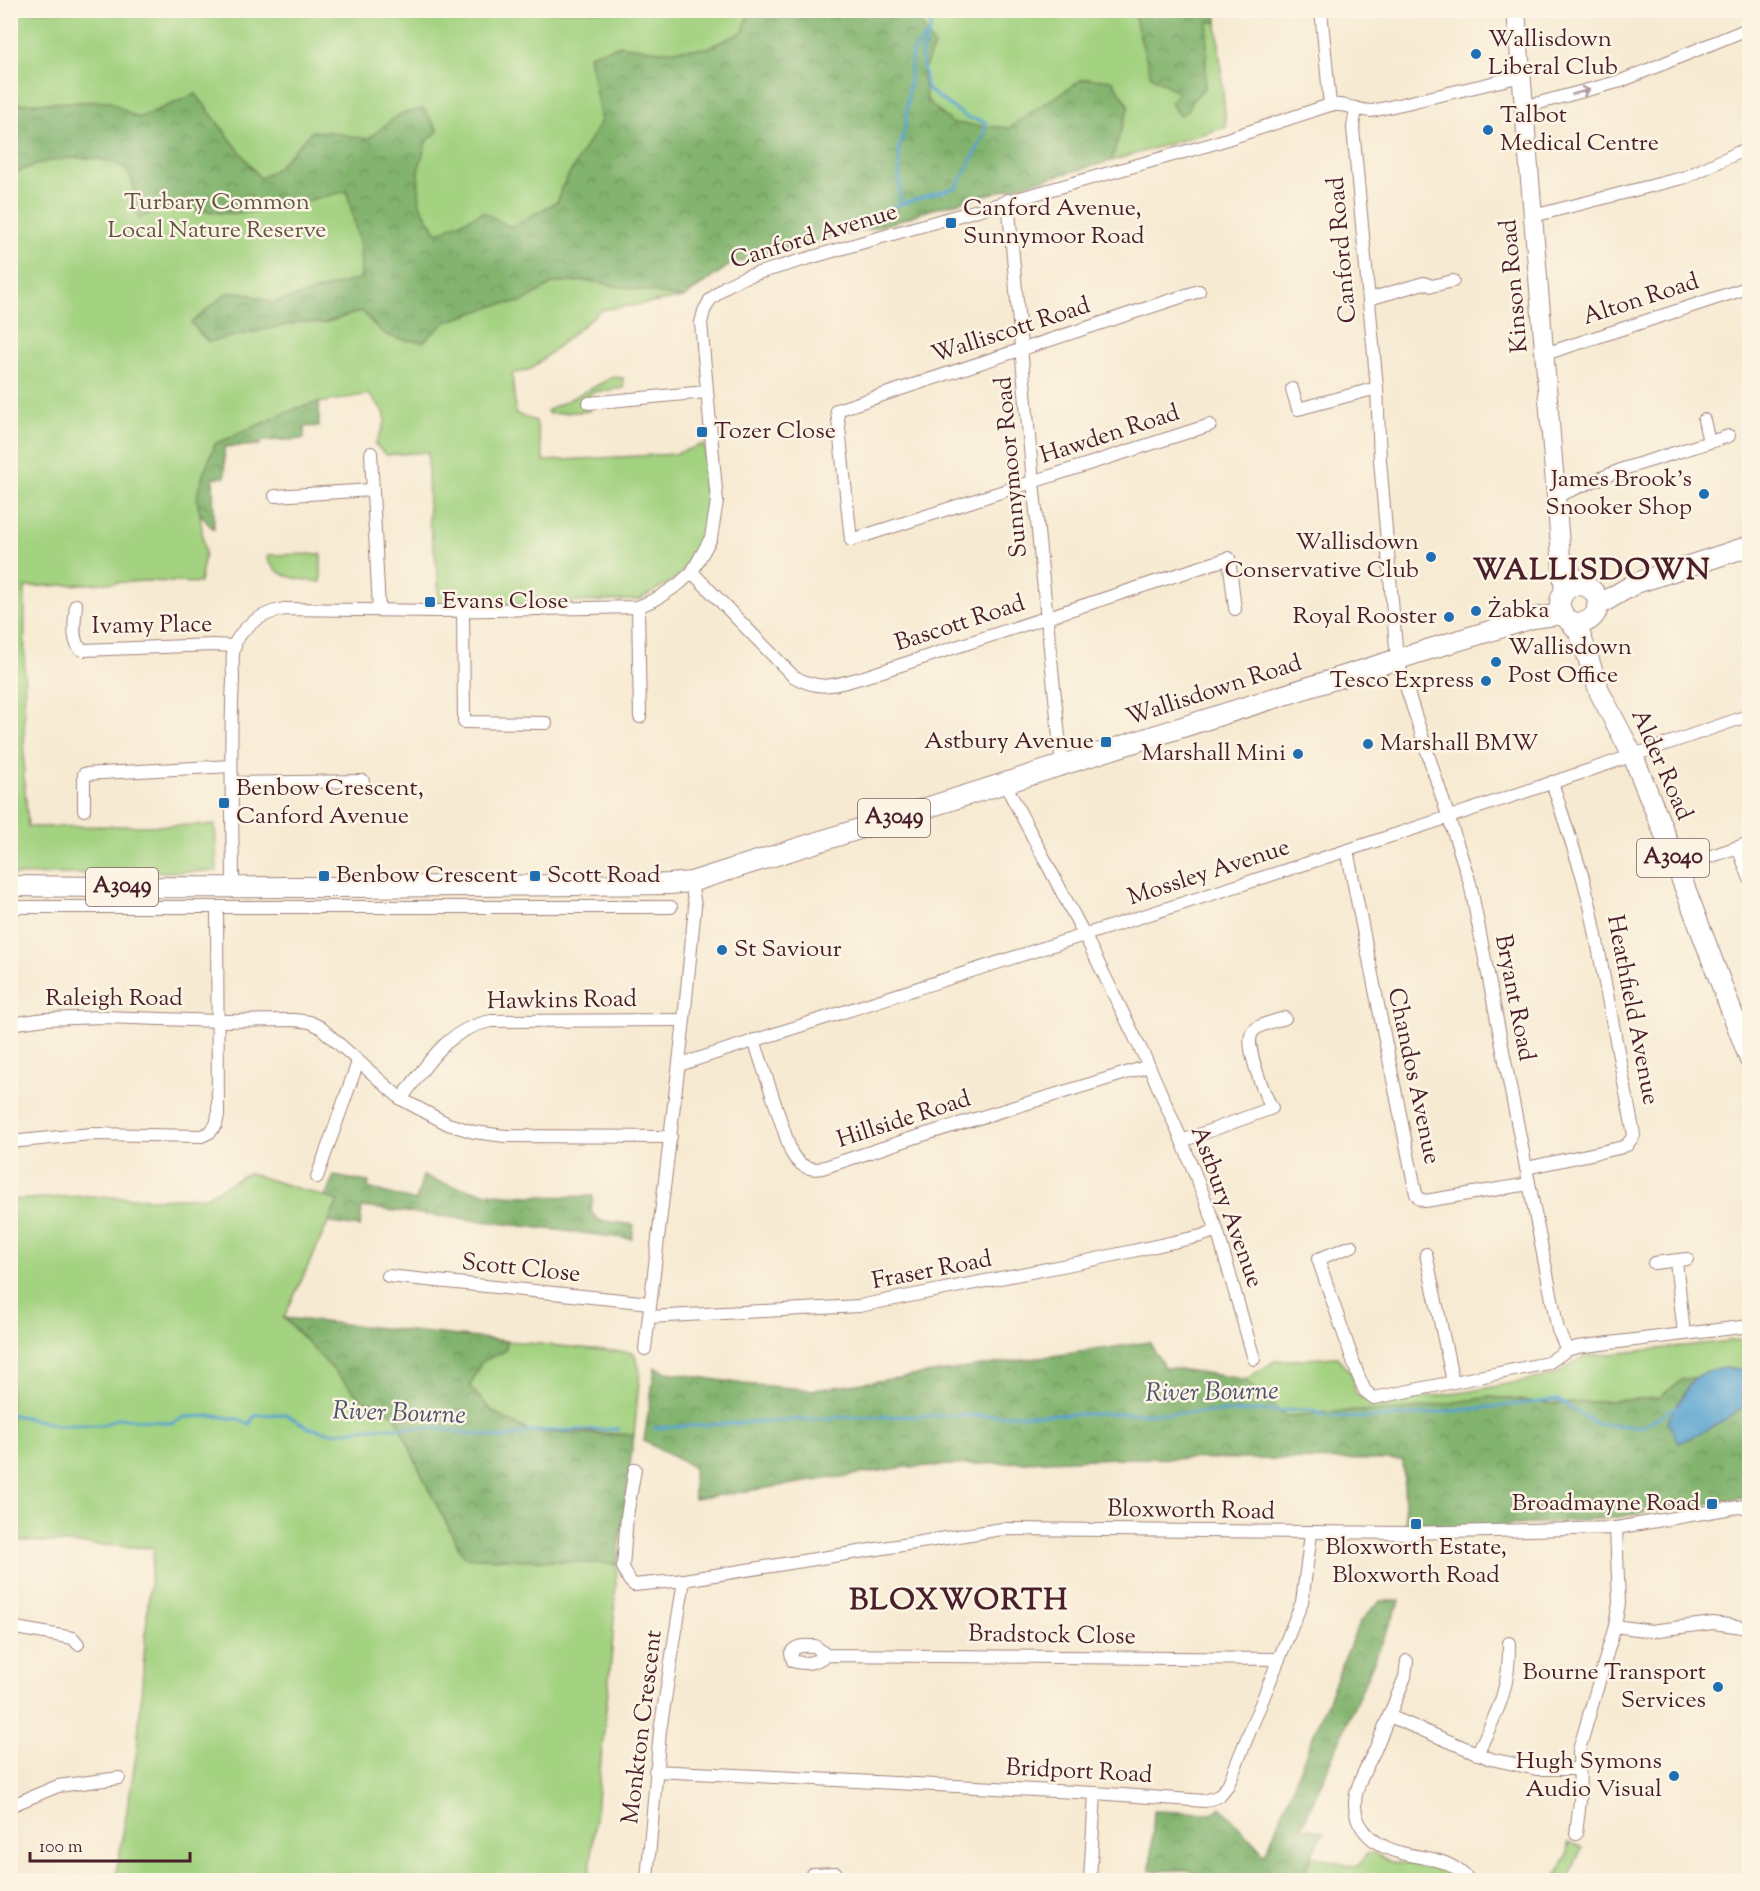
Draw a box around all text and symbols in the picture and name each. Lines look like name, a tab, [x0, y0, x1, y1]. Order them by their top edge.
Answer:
place label: Wallisdown Liberal Club	[1488, 23, 1618, 85]
marker: Wallisdown Liberal Club	[1469, 47, 1483, 61]
one-way arrow	[1571, 86, 1590, 97]
place label: Talbot Medical Centre	[1500, 99, 1659, 161]
marker: Talbot Medical Centre	[1481, 123, 1495, 137]
street label: Canford Road	[1320, 175, 1366, 325]
park label: Turbary Common Local Nature Reserve	[108, 186, 326, 248]
place label: Canford Avenue, Sunnymoor Road	[963, 192, 1145, 254]
street label: Canford Avenue	[726, 195, 902, 279]
marker: Canford Avenue, Sunnymoor Road	[944, 216, 958, 230]
street label: Kinson Road	[1492, 217, 1538, 354]
street label: Alton Road	[1578, 265, 1704, 335]
street label: Walliscott Road	[927, 289, 1095, 373]
street label: Sunnymoor Road	[987, 375, 1037, 559]
street label: Hawden Road	[1036, 396, 1184, 474]
place label: Tozer Close	[714, 415, 836, 449]
marker: Tozer Close	[695, 425, 709, 439]
place label: James Brook's Snooker Shop	[1545, 463, 1692, 525]
marker: James Brook's Snooker Shop	[1697, 487, 1711, 501]
place label: Wallisdown Conservative Club	[1224, 526, 1419, 588]
marker: Wallisdown Conservative Club	[1424, 550, 1438, 564]
district label: WALLISDOWN	[1473, 550, 1711, 593]
place label: Evans Close	[442, 585, 568, 619]
street label: Bascott Road	[891, 587, 1030, 661]
place label: Żabka	[1488, 594, 1550, 628]
marker: Evans Close	[423, 595, 437, 609]
place label: Royal Rooster	[1293, 600, 1437, 634]
marker: Żabka	[1469, 604, 1483, 618]
street label: Ivamy Place	[91, 608, 213, 644]
marker: Royal Rooster	[1442, 610, 1456, 624]
place label: Wallisdown Post Office	[1508, 631, 1632, 693]
street label: Wallisdown Road	[1122, 646, 1307, 735]
marker: Wallisdown Post Office	[1489, 655, 1503, 669]
place label: Tesco Express	[1330, 664, 1474, 698]
marker: Tesco Express	[1479, 674, 1493, 688]
street label: Alder Road	[1621, 704, 1701, 826]
place label: Astbury Avenue	[924, 725, 1094, 759]
place label: Marshall BMW	[1380, 727, 1539, 761]
marker: Astbury Avenue	[1099, 735, 1113, 749]
place label: Marshall Mini	[1141, 737, 1286, 771]
marker: Marshall BMW	[1361, 737, 1375, 751]
marker: Marshall Mini	[1291, 747, 1305, 761]
place label: Benbow Crescent, Canford Avenue	[236, 772, 424, 834]
marker: Benbow Crescent, Canford Avenue	[217, 796, 231, 810]
road number: A3049	[858, 799, 930, 837]
street label: Mossley Avenue	[1124, 831, 1294, 915]
road number: A3040	[1637, 839, 1709, 877]
place label: Benbow Crescent	[336, 859, 518, 893]
place label: Scott Road	[547, 859, 661, 893]
road number: A3049	[86, 868, 158, 906]
marker: Benbow Crescent	[317, 869, 331, 883]
marker: Scott Road	[528, 869, 542, 883]
street label: Heathfield Avenue	[1597, 912, 1667, 1108]
street label: Bryant Road	[1485, 932, 1543, 1065]
place label: St Saviour	[734, 933, 842, 967]
marker: St Saviour	[715, 943, 729, 957]
street label: Raleigh Road	[45, 982, 183, 1016]
street label: Hawkins Road	[487, 983, 638, 1019]
street label: Chandos Avenue	[1378, 985, 1448, 1167]
street label: Hillside Road	[833, 1082, 976, 1158]
street label: Astbury Avenue	[1181, 1121, 1271, 1293]
street label: Fraser Road	[869, 1243, 995, 1299]
street label: Scott Close	[460, 1246, 582, 1292]
water label: River Bourne	[1145, 1373, 1279, 1413]
water label: River Bourne	[332, 1393, 466, 1435]
place label: Broadmayne Road	[1512, 1487, 1700, 1521]
street label: Bloxworth Road	[1107, 1493, 1276, 1529]
marker: Broadmayne Road	[1705, 1497, 1719, 1511]
marker: Bloxworth Estate, Bloxworth Road	[1409, 1517, 1423, 1531]
place label: Bloxworth Estate, Bloxworth Road	[1325, 1531, 1507, 1593]
district label: BLOXWORTH	[849, 1580, 1069, 1623]
street label: Bradstock Close	[968, 1618, 1136, 1654]
street label: Monkton Crescent	[614, 1628, 672, 1826]
place label: Bourne Transport Services	[1523, 1656, 1706, 1718]
marker: Bourne Transport Services	[1711, 1680, 1725, 1694]
place label: Hugh Symons Audio Visual	[1516, 1745, 1662, 1807]
street label: Bridport Road	[1005, 1751, 1154, 1793]
marker: Hugh Symons Audio Visual	[1667, 1769, 1681, 1783]
scale bar	[30, 1825, 190, 1863]
text: 100 m	[39, 1835, 83, 1861]

